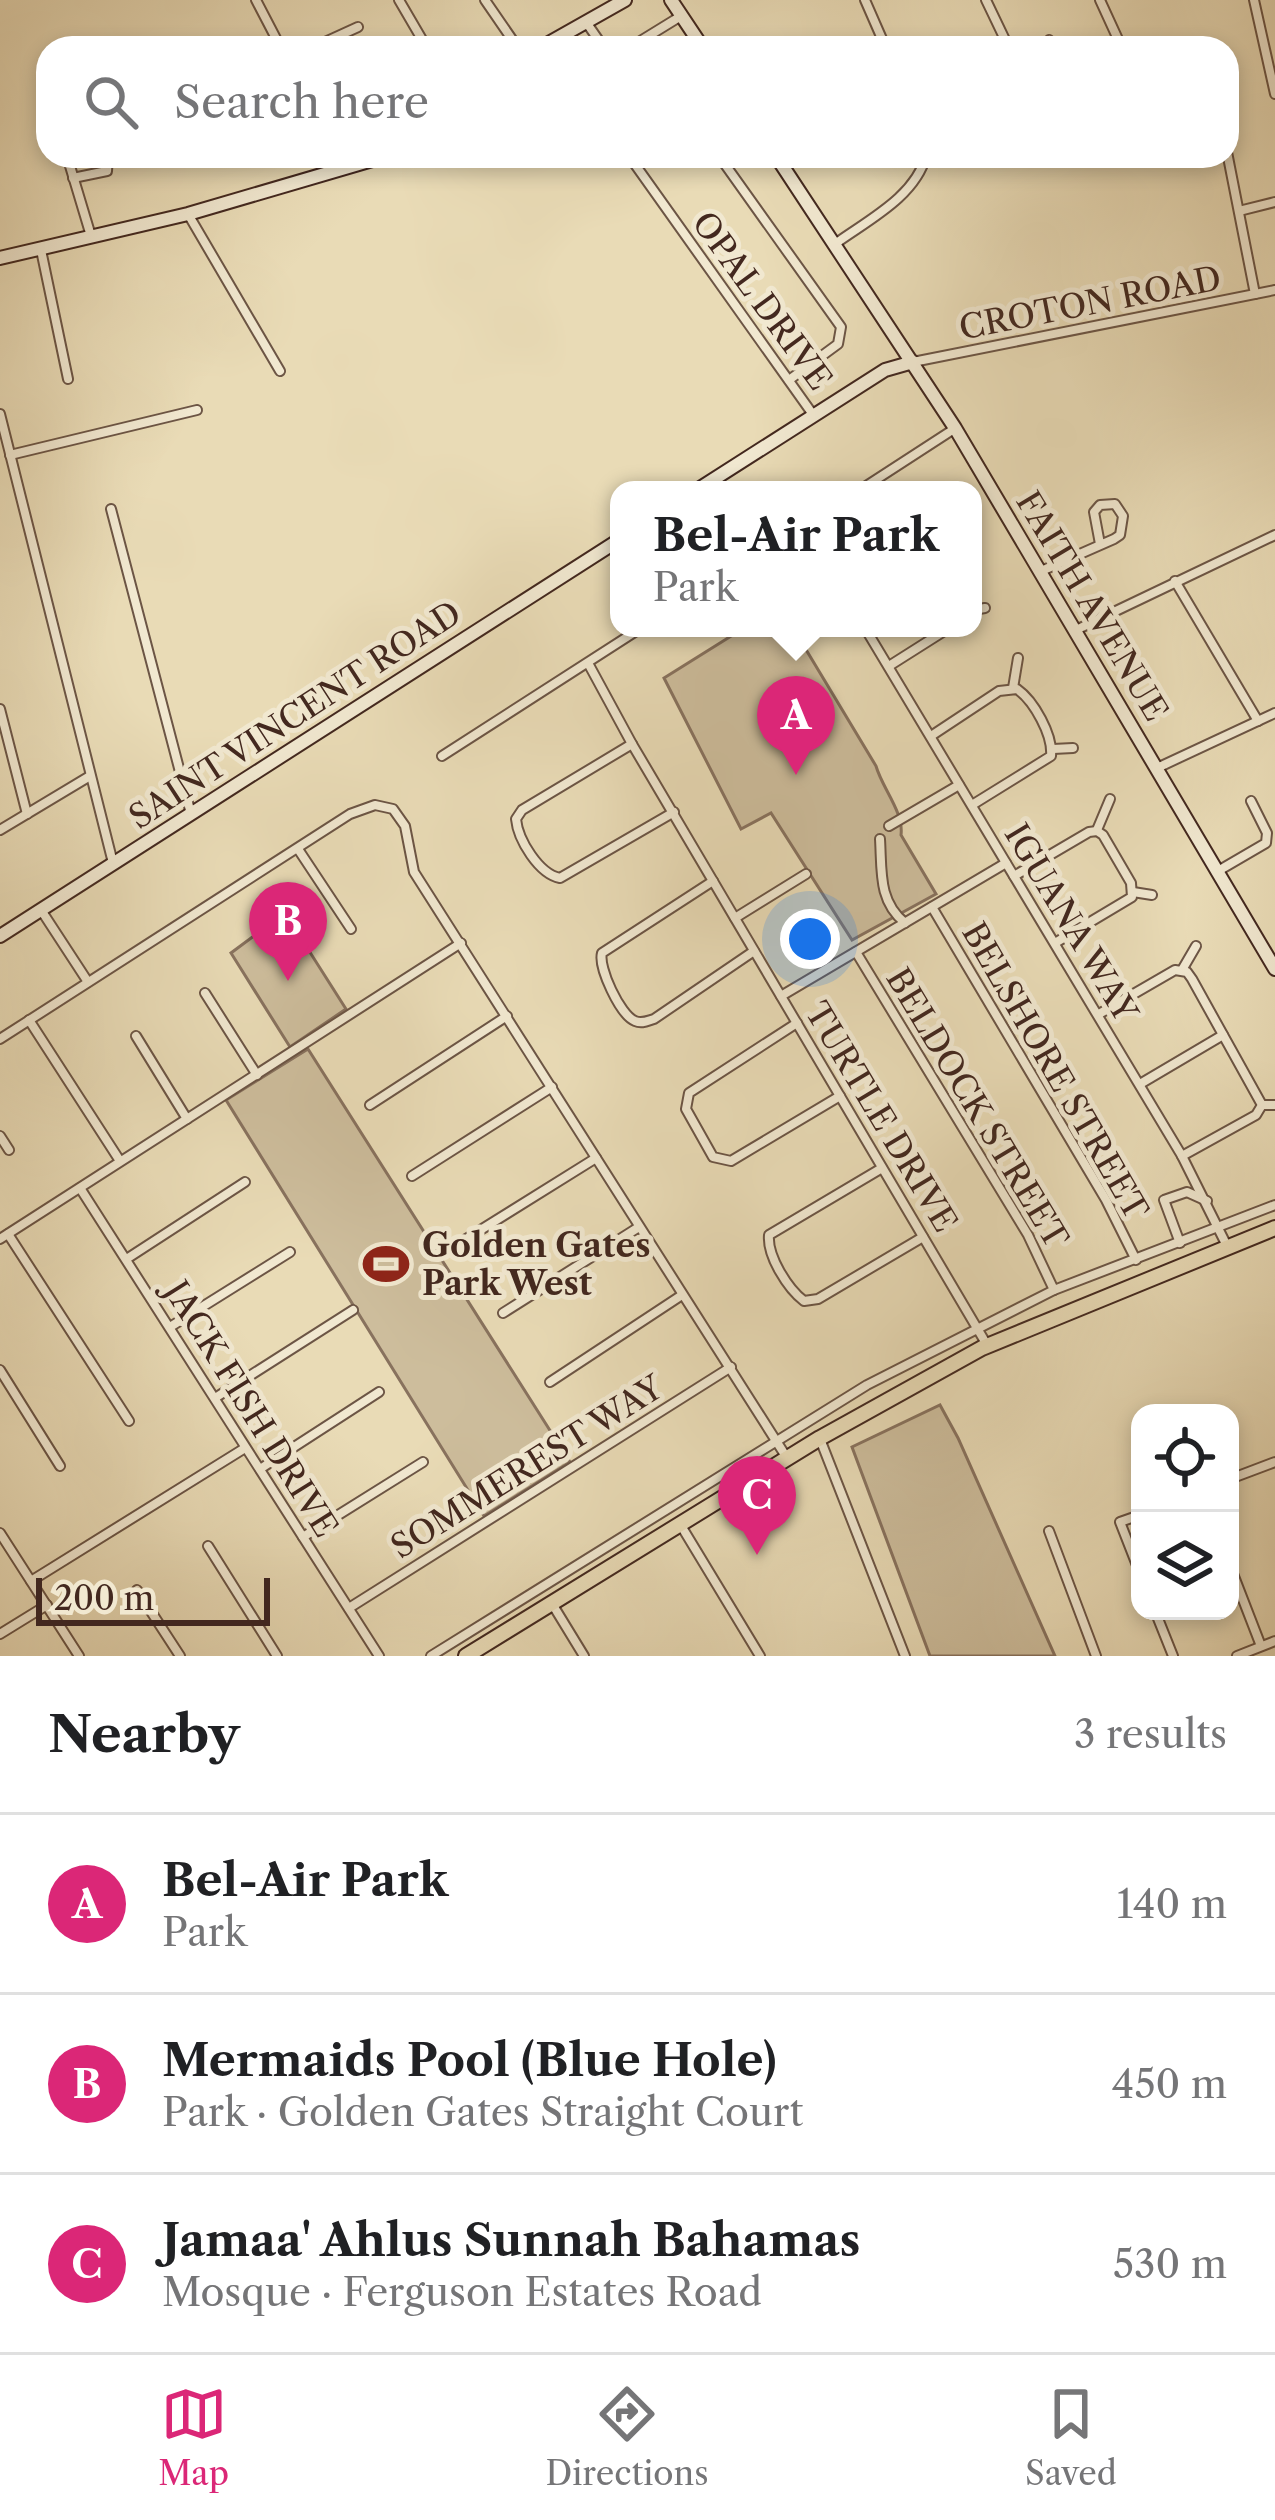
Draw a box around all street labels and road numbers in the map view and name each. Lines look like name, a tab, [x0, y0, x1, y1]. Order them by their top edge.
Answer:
street label: OPAL DRIVE	[684, 204, 840, 398]
street label: CROTON ROAD	[956, 258, 1224, 348]
street label: FAITH AVENUE	[1007, 484, 1177, 728]
street label: SAINT VINCENT ROAD	[121, 592, 469, 838]
street label: IGUANA WAY	[996, 816, 1147, 1030]
street label: BELSHORE STREET	[953, 915, 1157, 1227]
street label: BELDOCK STREET	[877, 961, 1077, 1256]
street label: TURTLE DRIVE	[796, 995, 966, 1239]
street label: JACK FISH DRIVE	[153, 1269, 346, 1545]
street label: SOMMEREST WAY	[383, 1366, 671, 1567]

